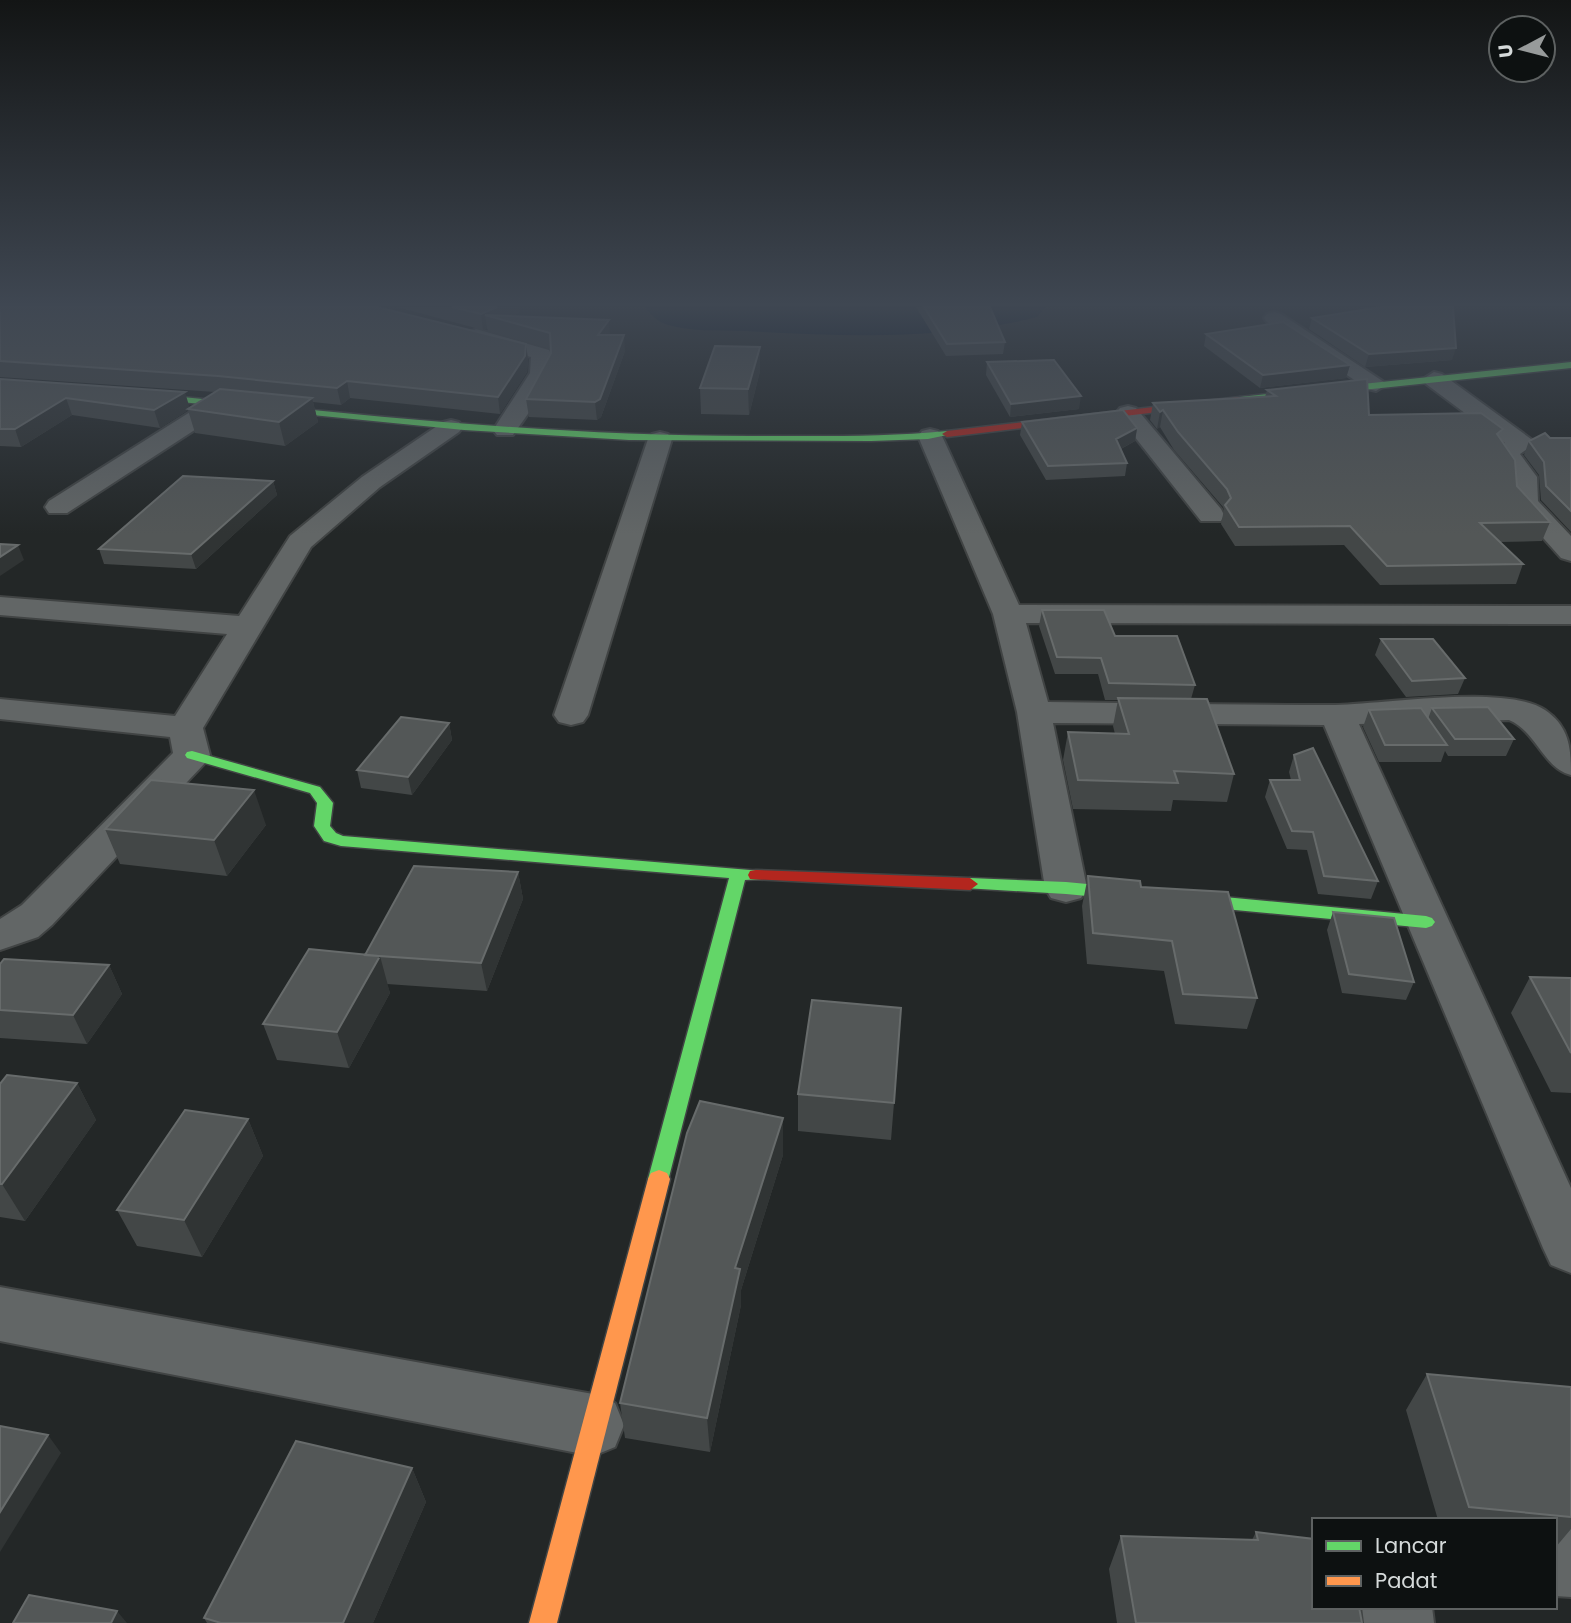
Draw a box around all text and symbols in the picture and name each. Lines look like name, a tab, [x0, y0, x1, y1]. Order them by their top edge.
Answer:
north arrow	[1487, 14, 1557, 84]
text: U	[1491, 43, 1520, 59]
legend	[1312, 1518, 1557, 1609]
text: Lancar	[1375, 1531, 1447, 1560]
text: Padat	[1375, 1566, 1437, 1595]

